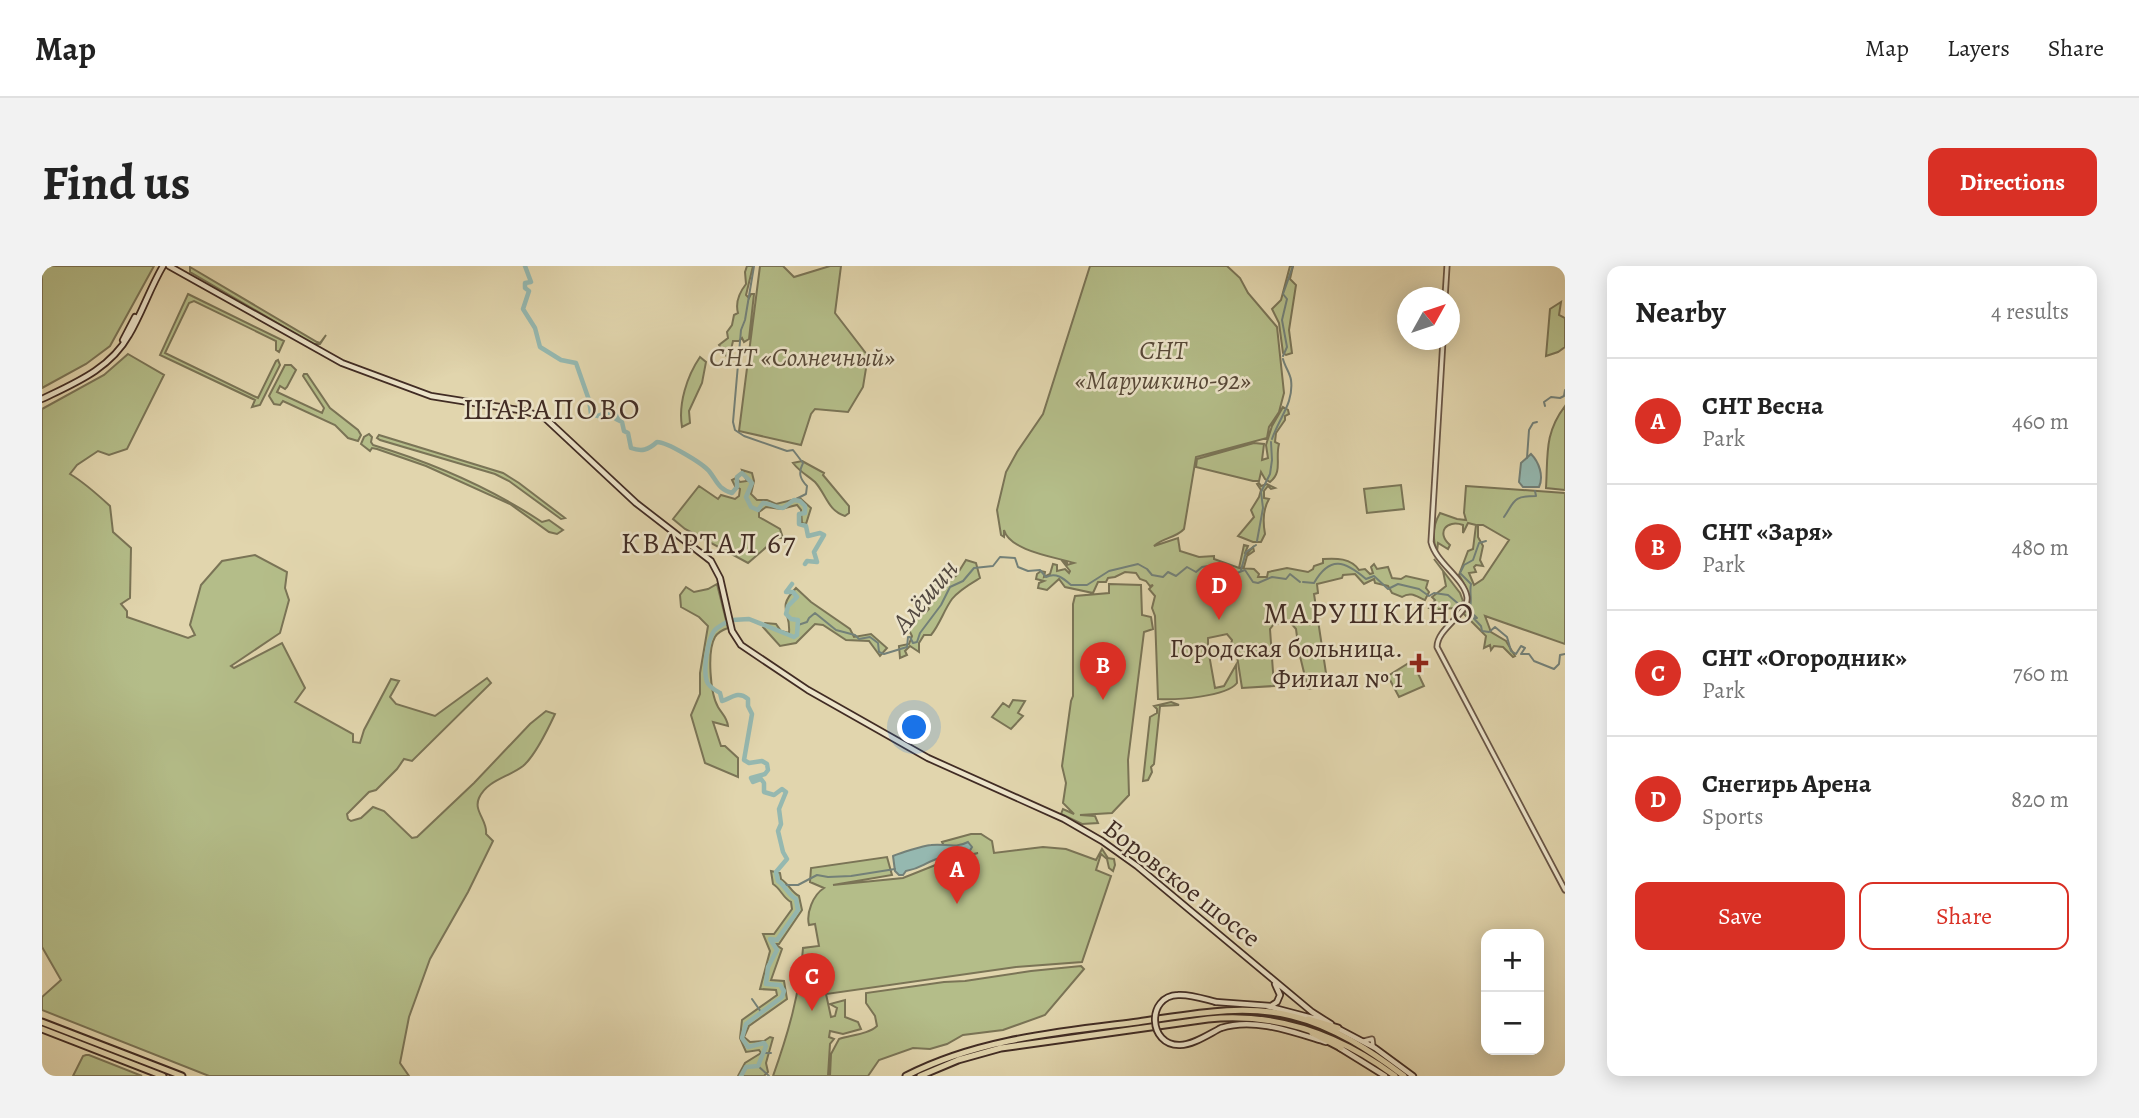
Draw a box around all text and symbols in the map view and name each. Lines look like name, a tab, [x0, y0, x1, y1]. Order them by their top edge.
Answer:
text: Map	[35, 26, 96, 71]
text: Map	[1865, 32, 1909, 64]
text: Layers	[1947, 32, 2010, 64]
text: Share	[2048, 32, 2104, 64]
button: Directions	[1928, 148, 2097, 216]
text: Find us	[42, 149, 190, 216]
north arrow	[1397, 287, 1460, 350]
text: Nearby	[1635, 292, 1726, 332]
text: 4 results	[1991, 296, 2069, 327]
park label: СНТ «Марушкино-92»	[1075, 333, 1251, 398]
park label: СНТ «Солнечный»	[709, 340, 895, 375]
text: СНТ Весна	[1702, 388, 1824, 423]
district label: ШАРАПОВО	[462, 389, 642, 429]
text: A	[1651, 406, 1665, 437]
text: 460 m	[2012, 406, 2069, 437]
text: Park	[1702, 423, 1745, 454]
text: СНТ «Заря»	[1702, 514, 1833, 549]
district label: КВАРТАЛ 67	[621, 523, 797, 563]
text: B	[1651, 532, 1665, 563]
text: 480 m	[2011, 532, 2069, 563]
text: Park	[1702, 549, 1745, 580]
water label: Алёшин	[882, 551, 967, 642]
pin: D	[1196, 562, 1242, 620]
district label: МАРУШКИНО	[1263, 593, 1475, 633]
place label: Городская больница. Филиал № 1	[1169, 631, 1403, 696]
text: СНТ «Огородник»	[1702, 640, 1907, 675]
pin: B	[1080, 642, 1126, 700]
marker: Городская больница. Филиал № 1	[1409, 653, 1429, 673]
text: C	[1651, 658, 1665, 689]
text: 760 m	[2013, 658, 2069, 689]
text: Park	[1702, 675, 1745, 706]
your location	[897, 710, 931, 744]
text: Снегирь Арена	[1702, 766, 1871, 801]
text: D	[1650, 784, 1666, 815]
text: 820 m	[2011, 784, 2069, 815]
text: Sports	[1702, 801, 1763, 832]
street label: Боровское шоссе	[1096, 811, 1268, 955]
pin: A	[934, 846, 980, 904]
button: Save	[1635, 882, 1845, 950]
button: Share	[1859, 882, 2069, 950]
map controls	[1481, 929, 1544, 1055]
button: +	[1481, 929, 1544, 992]
pin: C	[789, 953, 835, 1011]
button: −	[1481, 992, 1544, 1055]

